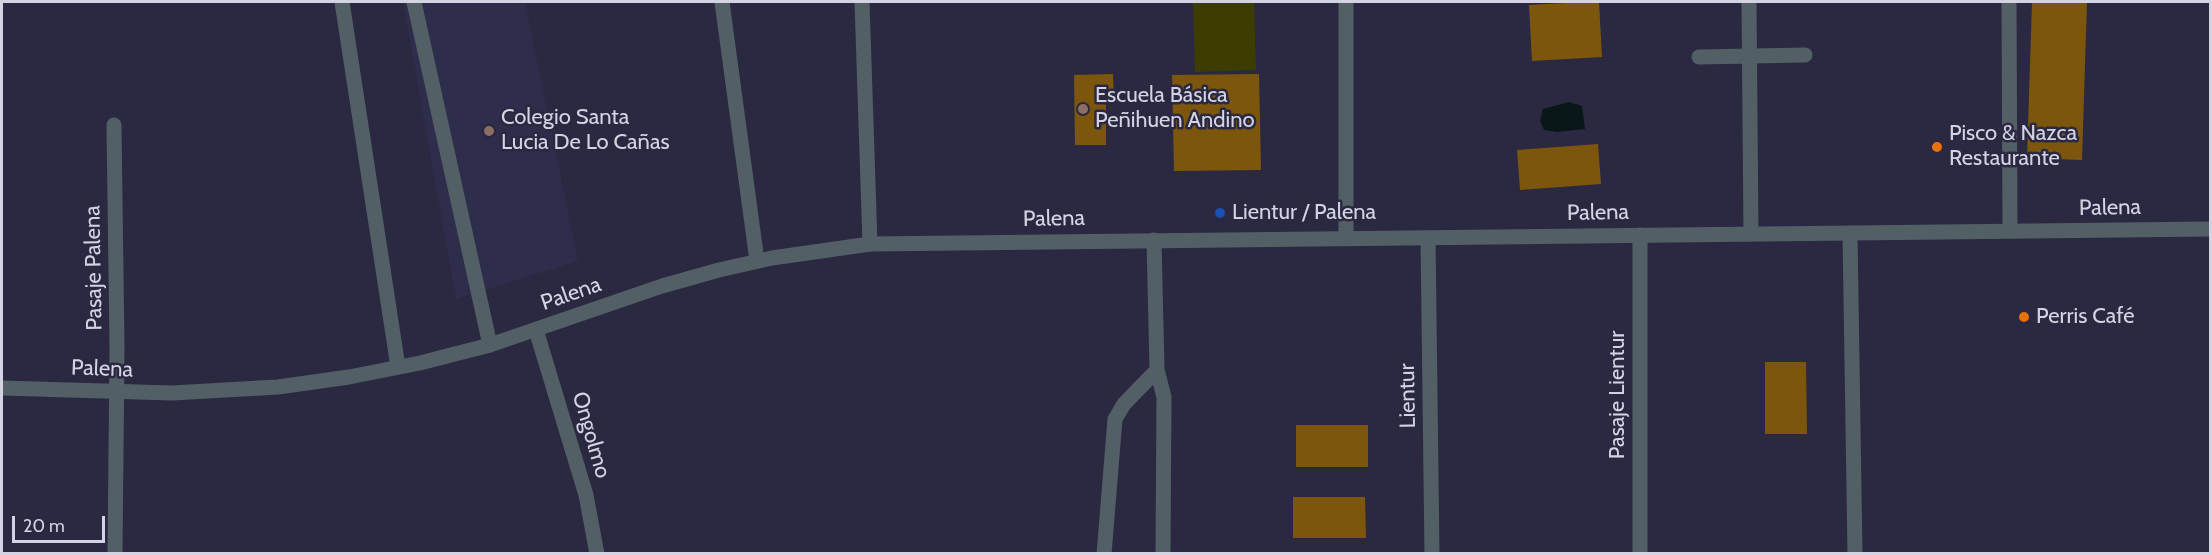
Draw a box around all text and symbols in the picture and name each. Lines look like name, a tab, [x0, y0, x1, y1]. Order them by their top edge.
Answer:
place label: Escuela Básica Peñihuen Andino	[1095, 83, 1255, 134]
marker: Escuela Básica Peñihuen Andino	[1076, 102, 1090, 116]
place label: Colegio Santa Lucia De Lo Cañas	[501, 105, 670, 156]
place label: Pisco & Nazca Restaurante	[1949, 121, 2077, 172]
marker: Colegio Santa Lucia De Lo Cañas	[482, 124, 496, 138]
marker: Pisco & Nazca Restaurante	[1930, 140, 1944, 154]
street label: Palena	[2079, 194, 2141, 222]
street label: Palena	[1567, 199, 1629, 227]
place label: Lientur / Palena	[1232, 200, 1376, 226]
street label: Pasaje Palena	[80, 205, 108, 331]
street label: Palena	[1023, 205, 1085, 233]
marker: Lientur / Palena	[1213, 206, 1227, 220]
street label: Palena	[537, 271, 605, 317]
place label: Perris Café	[2036, 304, 2135, 330]
marker: Perris Café	[2017, 310, 2031, 324]
street label: Pasaje Lientur	[1605, 331, 1631, 459]
street label: Palena	[71, 355, 133, 383]
street label: Lientur	[1394, 363, 1422, 429]
street label: Ongolmo	[566, 389, 616, 481]
scale bar	[15, 504, 108, 542]
text: 20 m	[23, 515, 65, 537]

